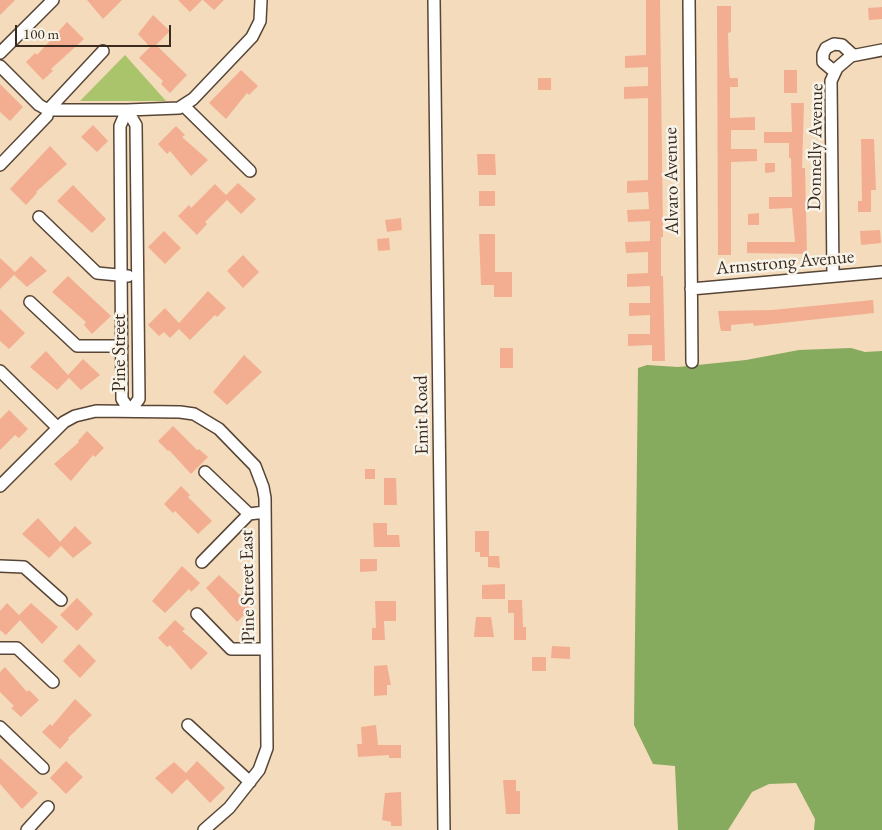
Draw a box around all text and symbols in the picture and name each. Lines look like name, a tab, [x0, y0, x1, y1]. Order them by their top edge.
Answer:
scale bar	[18, 15, 174, 47]
text: 100 m	[23, 24, 59, 43]
street label: Donnelly Avenue	[803, 83, 829, 211]
street label: Alvaro Avenue	[660, 127, 684, 235]
street label: Armstrong Avenue	[715, 246, 855, 280]
street label: Pine Street	[109, 314, 131, 392]
street label: Emit Road	[410, 375, 434, 455]
street label: Pine Street East	[236, 530, 260, 642]

